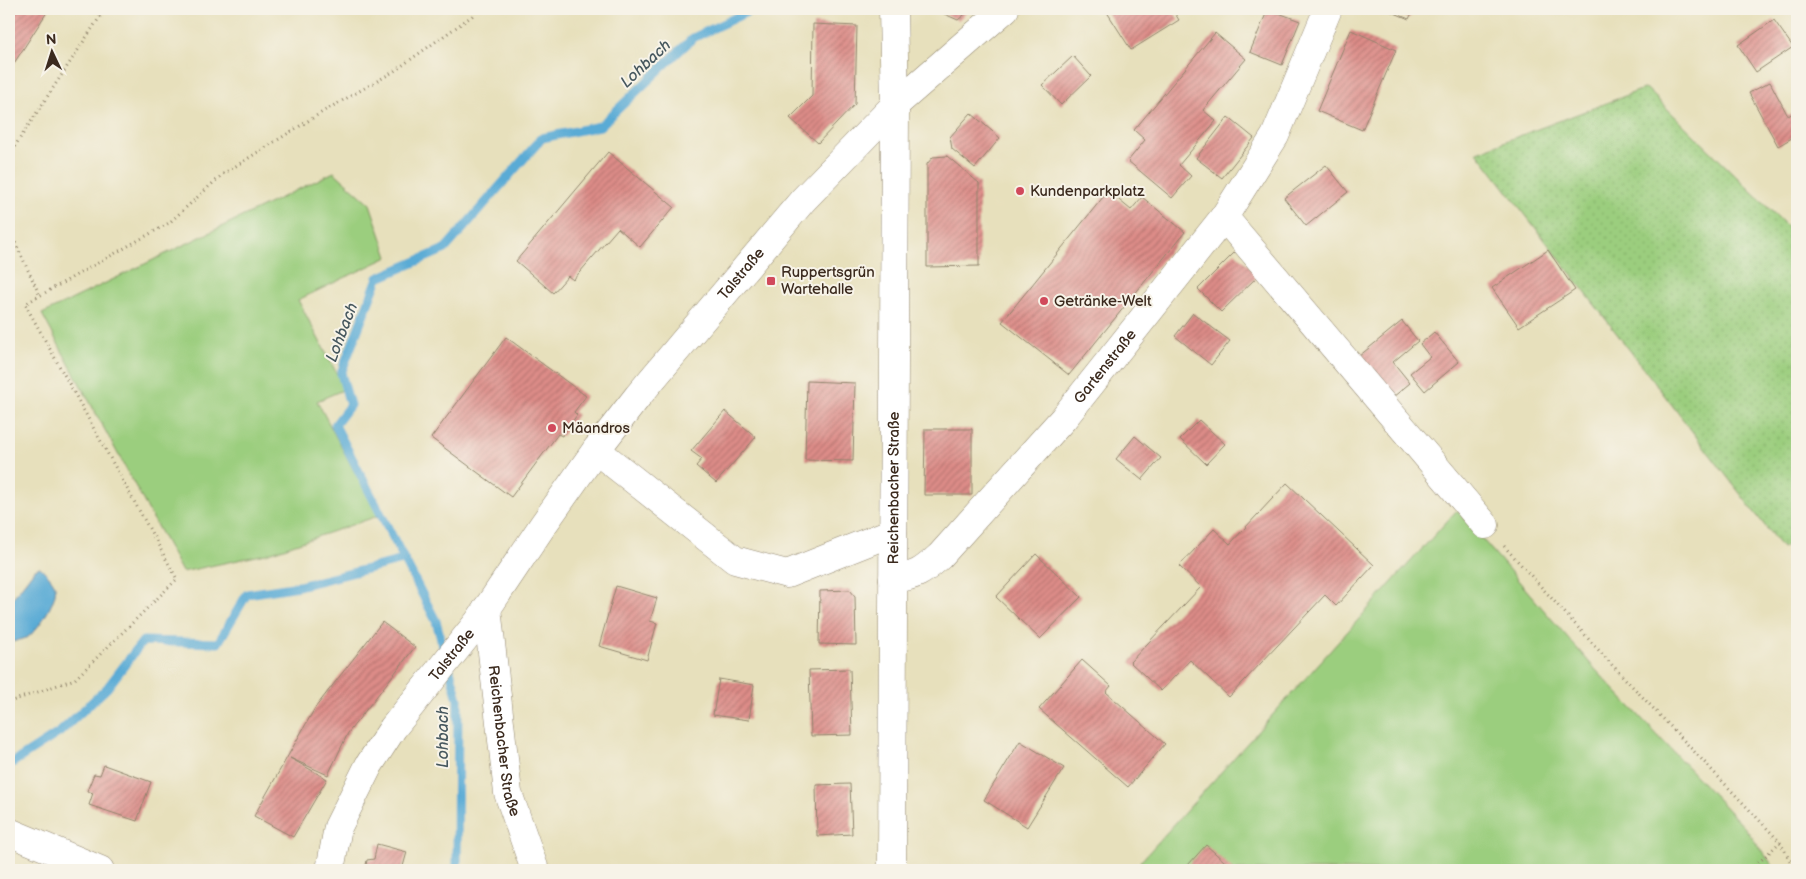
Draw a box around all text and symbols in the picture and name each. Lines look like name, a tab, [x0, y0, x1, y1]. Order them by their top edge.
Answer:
north arrow	[28, 28, 78, 78]
text: N	[45, 31, 57, 48]
water label: Lohbach	[617, 36, 675, 92]
place label: Kundenparkplatz	[1030, 182, 1145, 201]
marker: Kundenparkplatz	[1014, 185, 1026, 197]
street label: Talstraße	[714, 244, 769, 304]
place label: Ruppertsgrün Wartehalle	[781, 263, 875, 299]
marker: Ruppertsgrün Wartehalle	[765, 275, 777, 287]
place label: Getränke-Welt	[1054, 292, 1152, 311]
marker: Getränke-Welt	[1038, 295, 1050, 307]
water label: Lohbach	[322, 300, 362, 365]
street label: Gartenstraße	[1070, 326, 1141, 408]
street label: Reichenbacher Straße	[884, 411, 904, 564]
place label: Mäandros	[562, 419, 631, 438]
marker: Mäandros	[546, 422, 558, 434]
street label: Talstraße	[425, 625, 479, 685]
street label: Reichenbacher Straße	[484, 664, 525, 819]
water label: Lohbach	[434, 706, 453, 768]

